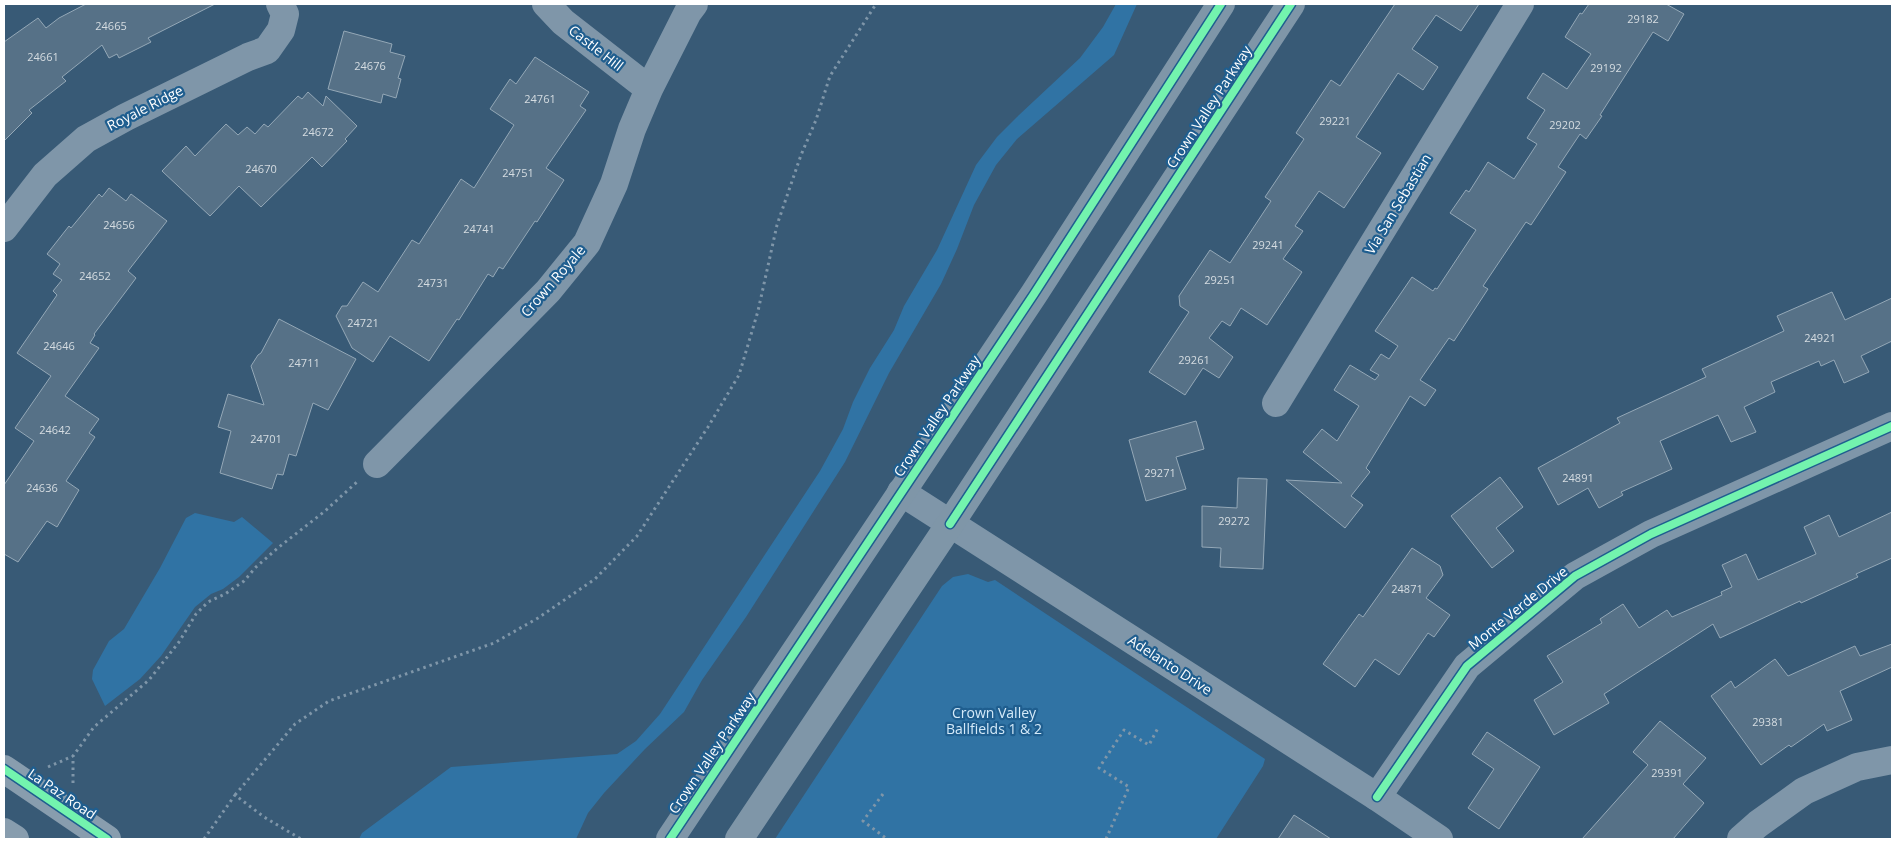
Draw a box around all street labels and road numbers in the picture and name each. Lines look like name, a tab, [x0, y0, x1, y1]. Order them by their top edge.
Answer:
street label: Castle Hill	[565, 20, 627, 75]
street label: Crown Valley Parkway	[1162, 41, 1256, 172]
street label: Royale Ridge	[103, 80, 186, 135]
street label: Via San Sebastian	[1360, 150, 1435, 258]
street label: Crown Royale	[516, 241, 589, 321]
street label: Crown Valley Parkway	[889, 350, 985, 480]
street label: Monte Verde Drive	[1464, 562, 1571, 653]
street label: Adelanto Drive	[1125, 630, 1216, 699]
street label: Crown Valley Parkway	[664, 687, 760, 817]
street label: La Paz Road	[24, 764, 100, 823]

